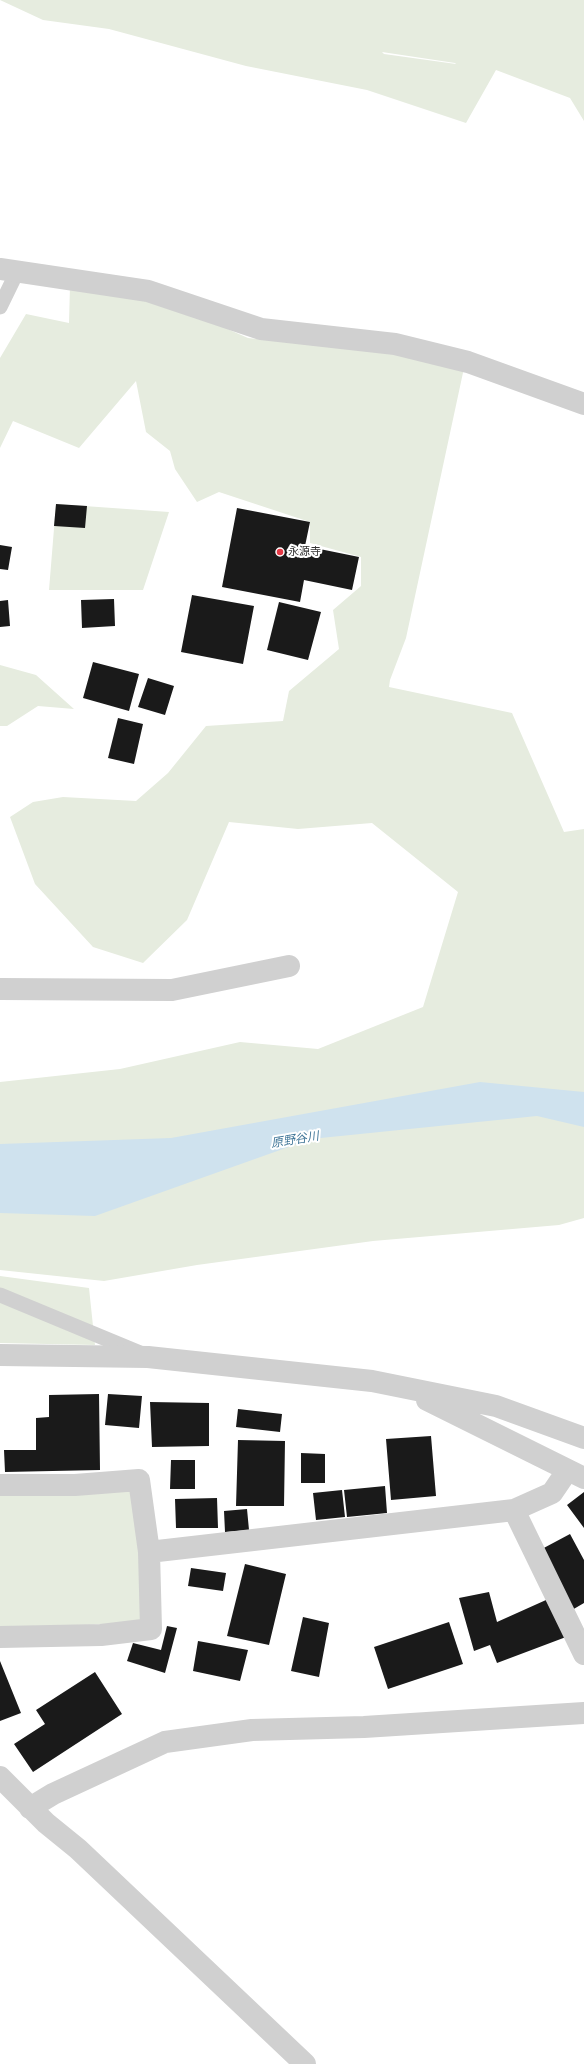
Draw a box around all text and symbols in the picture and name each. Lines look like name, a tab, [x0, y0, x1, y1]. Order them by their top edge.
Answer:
place label: 永源寺	[288, 545, 321, 559]
marker: 永源寺	[275, 547, 285, 557]
water label: 原野谷川	[270, 1129, 320, 1151]

